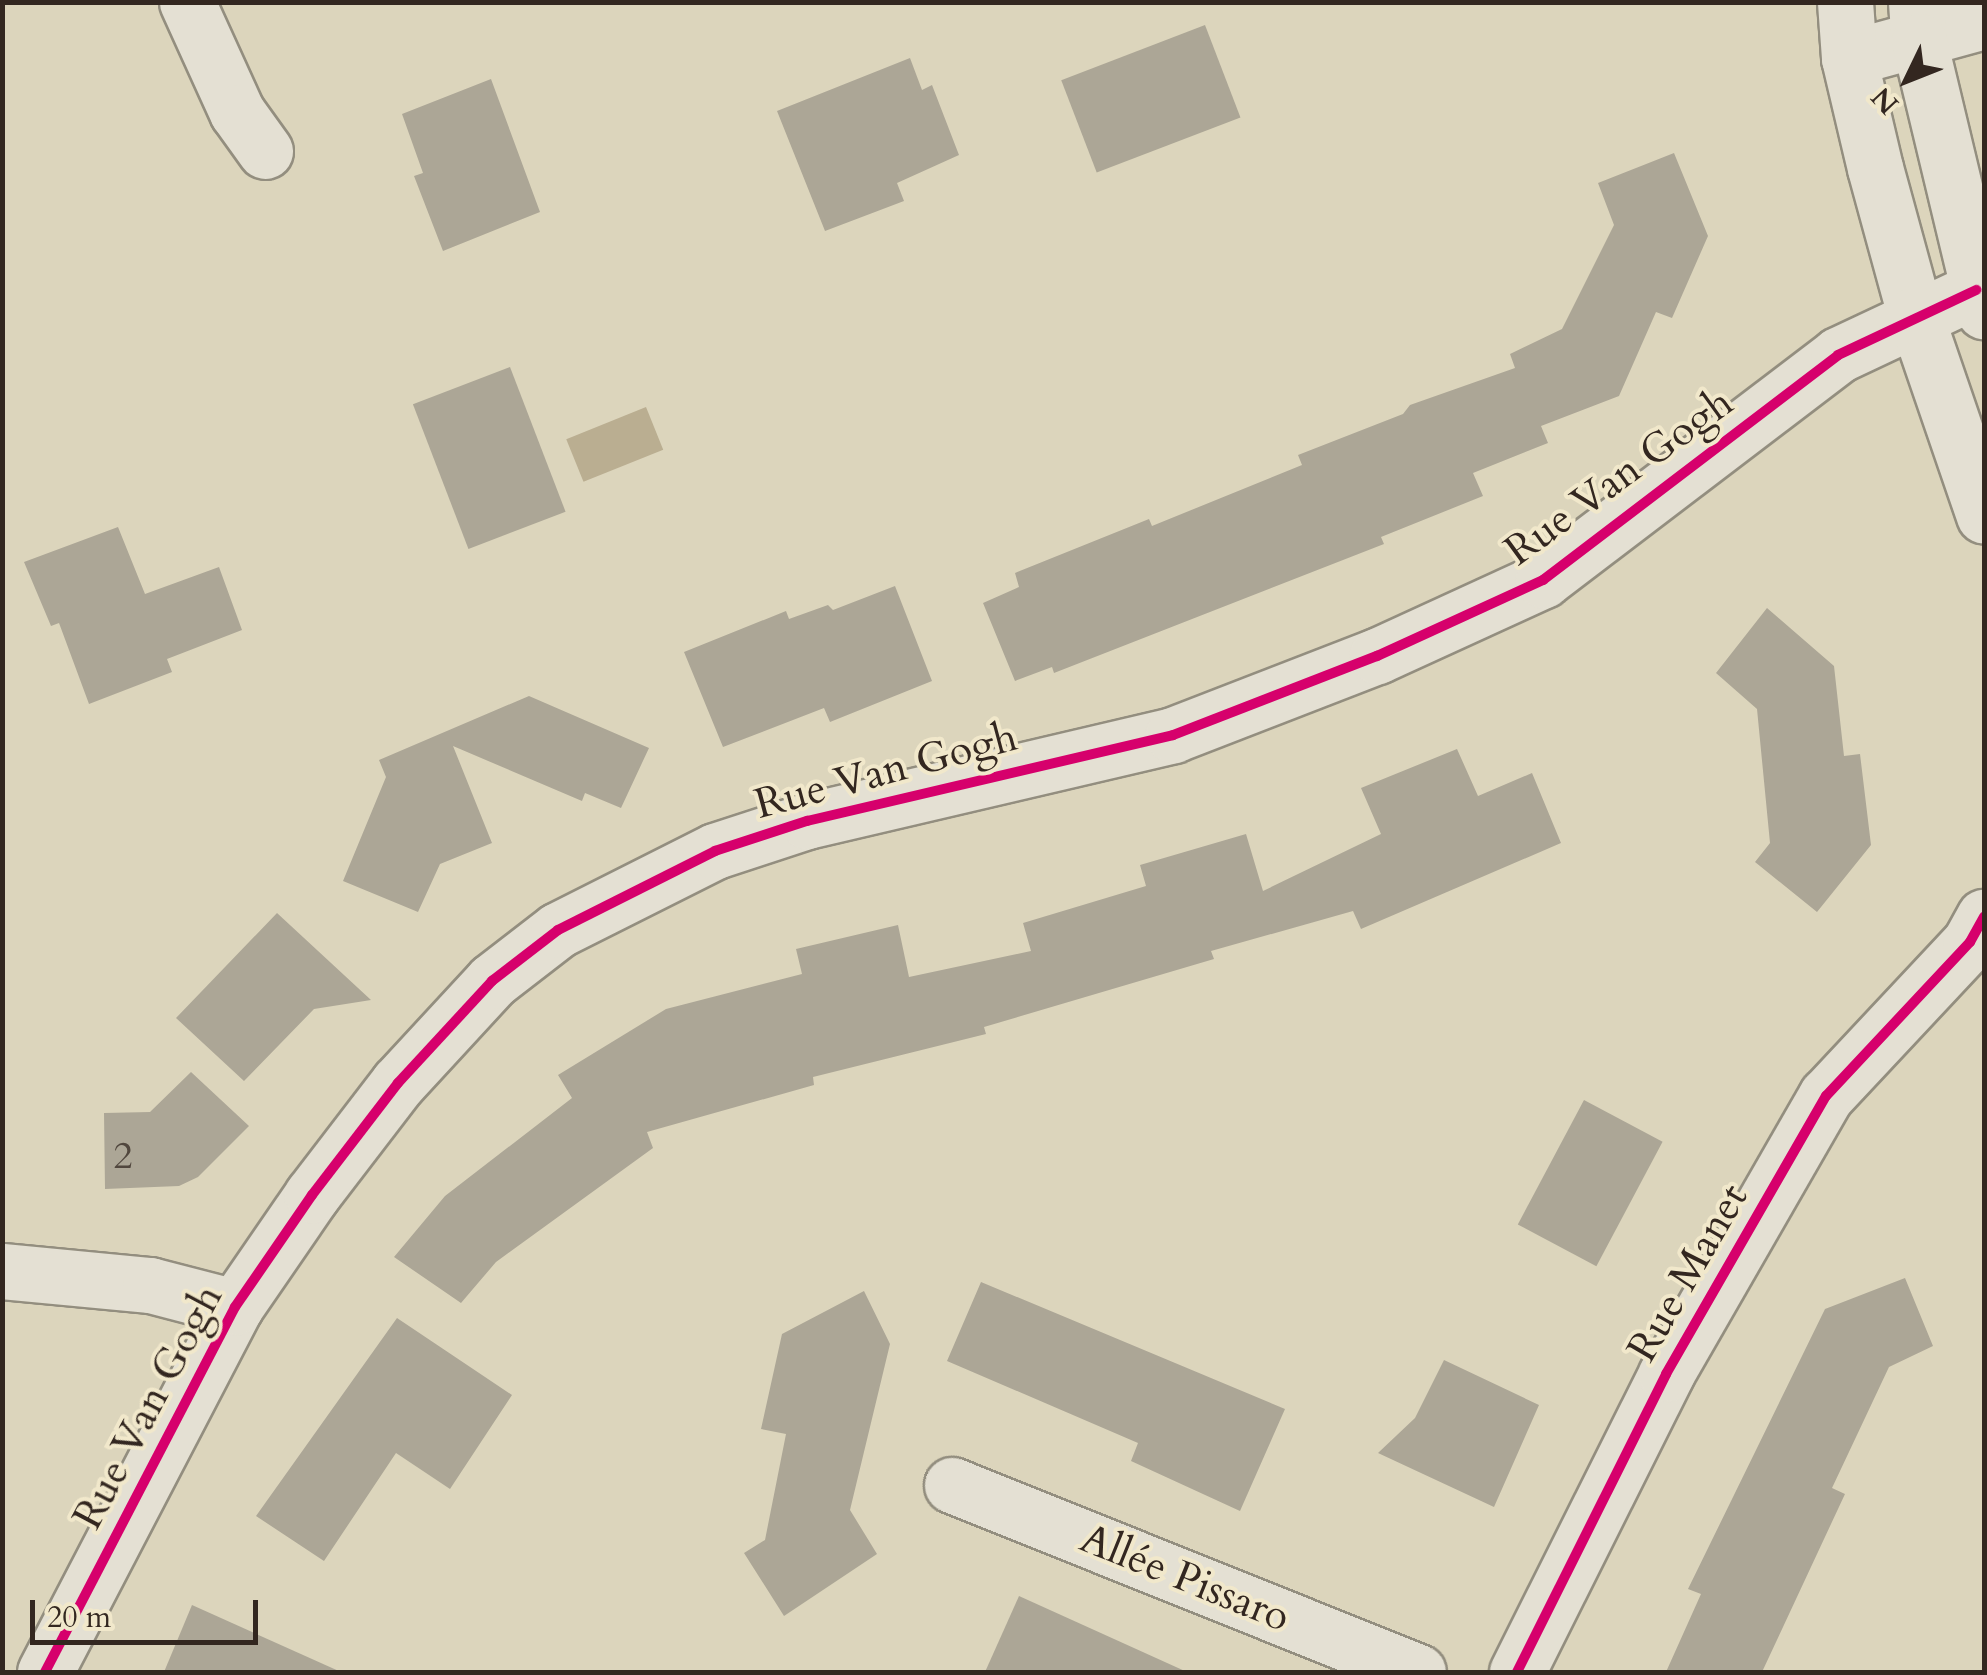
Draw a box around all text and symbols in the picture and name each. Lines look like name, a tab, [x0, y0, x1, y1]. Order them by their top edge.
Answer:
north arrow	[1857, 30, 1957, 130]
text: N	[1863, 79, 1907, 122]
street label: Rue Van Gogh	[1495, 377, 1743, 577]
street label: Rue Van Gogh	[749, 712, 1023, 830]
house number: 2	[113, 1134, 133, 1180]
street label: Rue Manet	[1617, 1175, 1759, 1371]
street label: Rue Van Gogh	[63, 1276, 233, 1538]
street label: Allée Pissaro	[1073, 1513, 1297, 1643]
scale bar	[35, 1580, 262, 1642]
text: 20 m	[47, 1597, 111, 1638]

